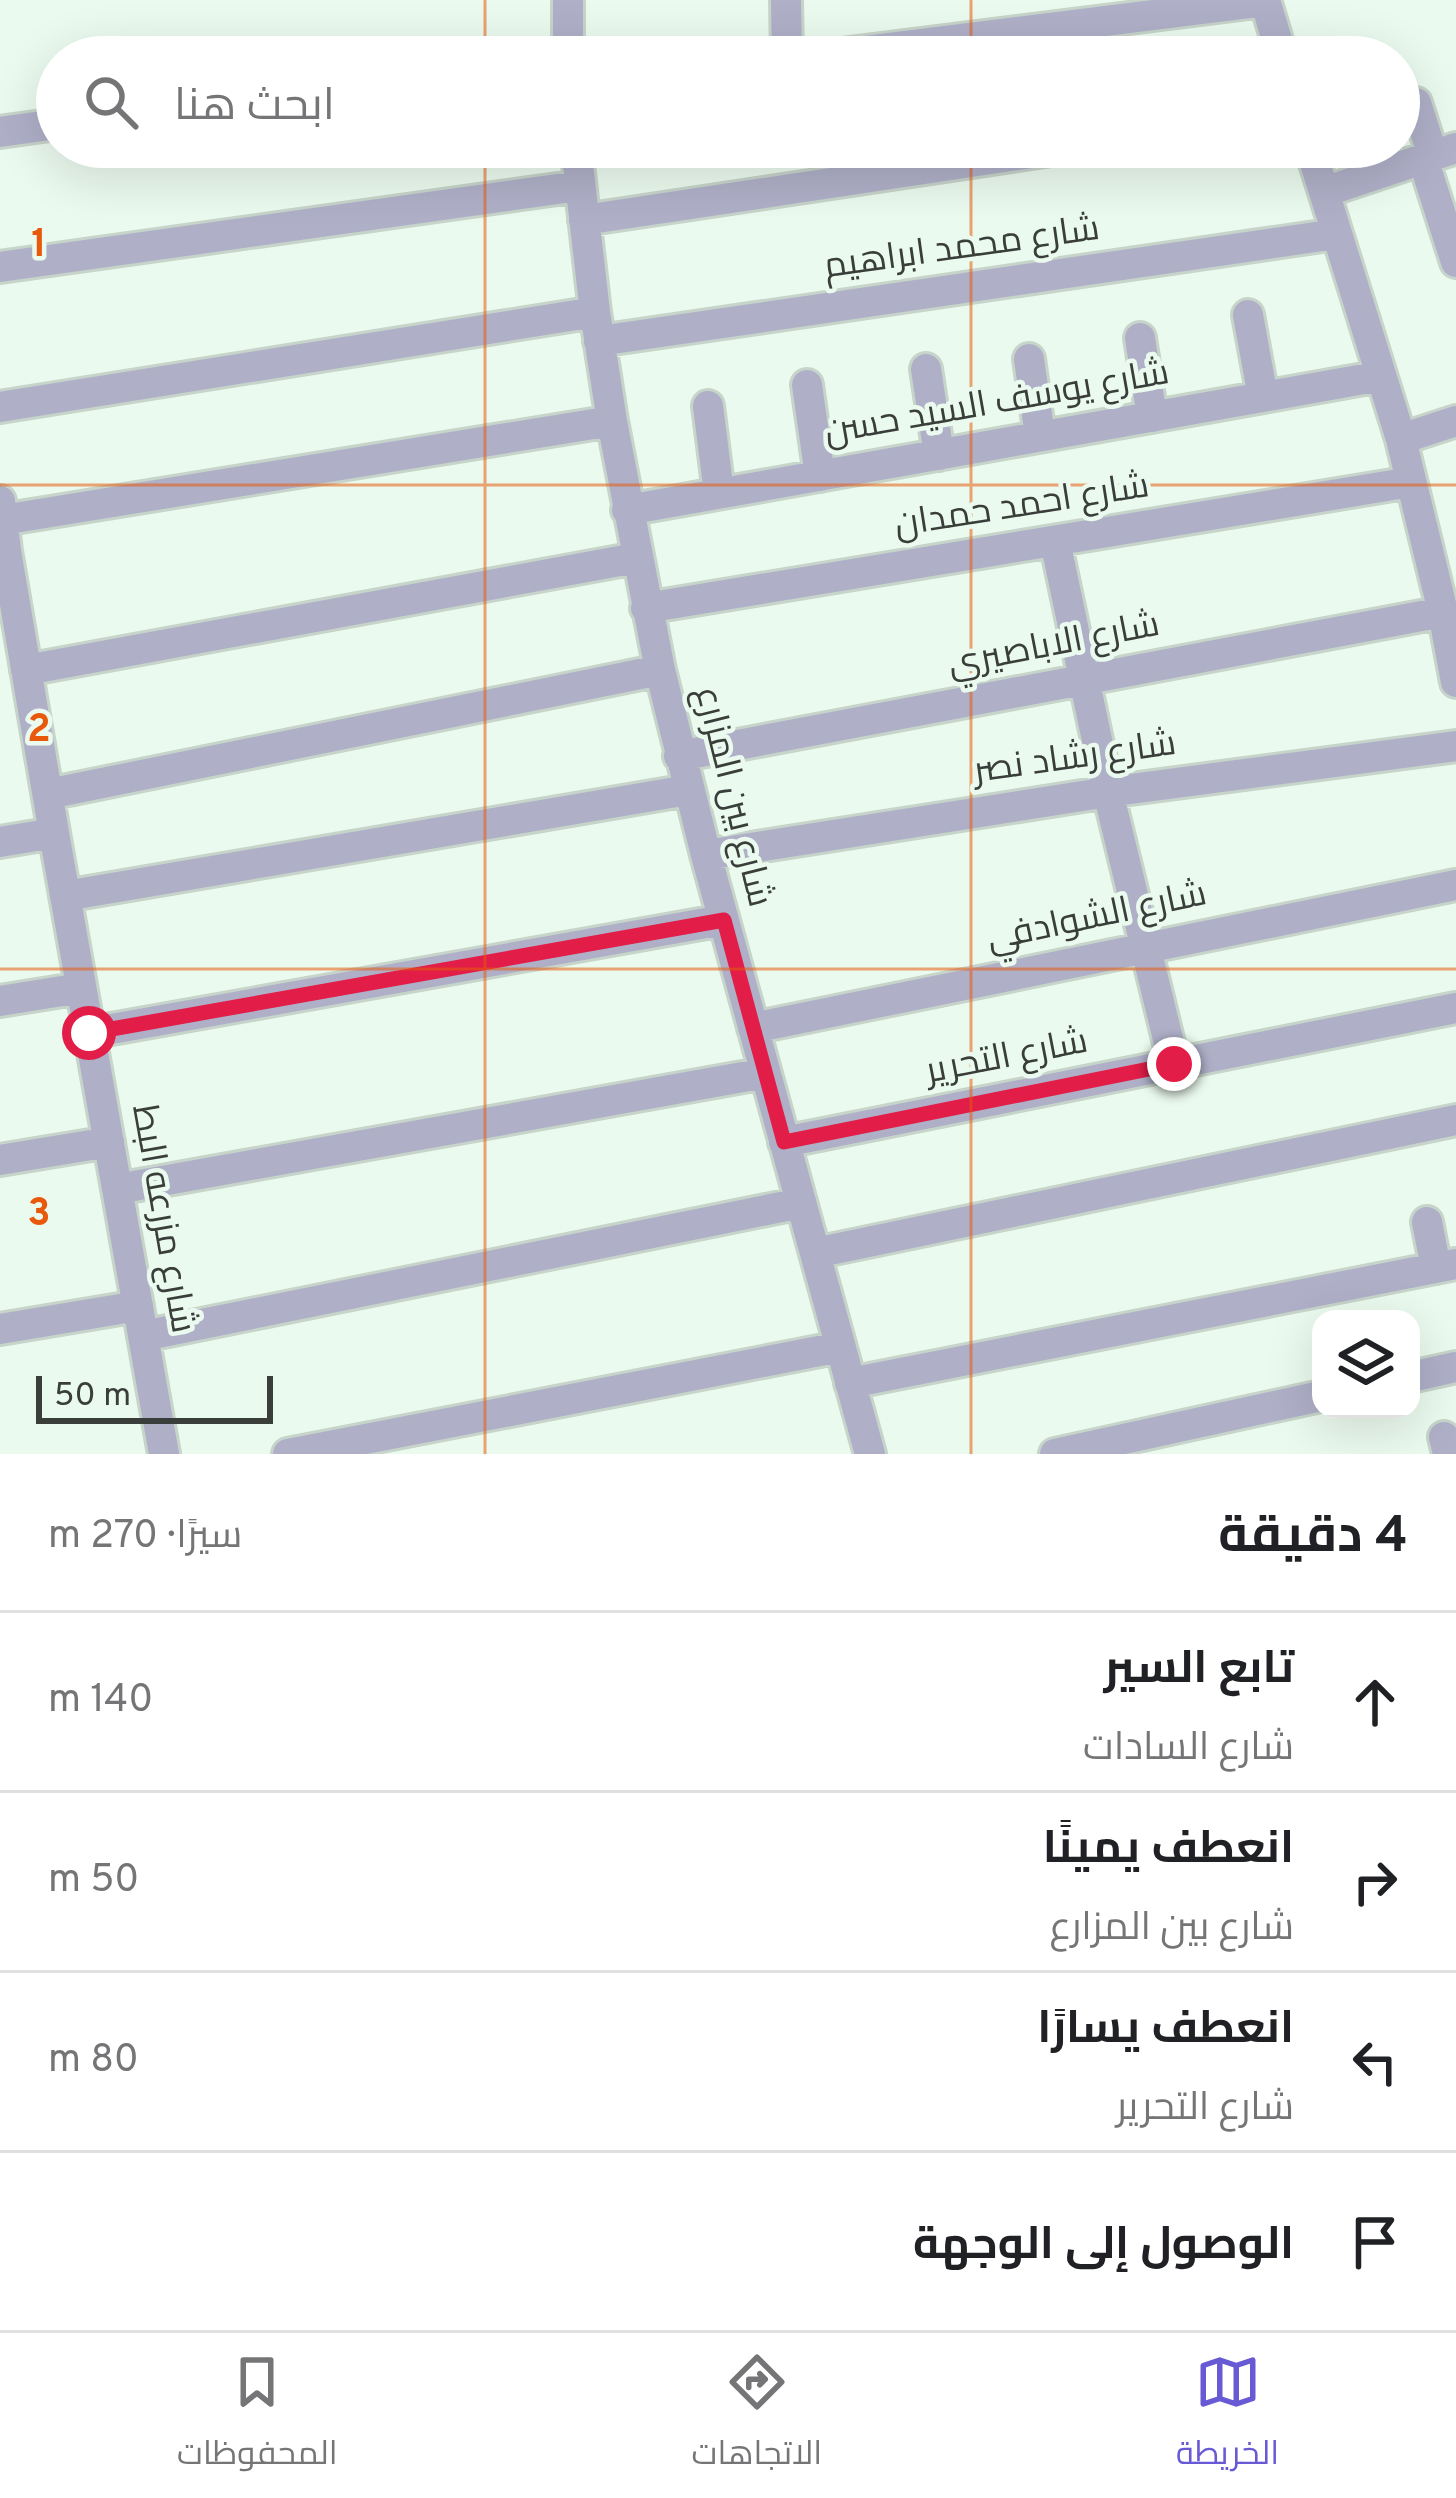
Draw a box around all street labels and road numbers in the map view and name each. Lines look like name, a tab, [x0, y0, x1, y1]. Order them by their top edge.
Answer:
street label: شارع محمد ابراهيم	[821, 207, 1103, 291]
street label: شارع يوسف السيد حسن	[821, 351, 1173, 457]
street label: شارع احمد حمدان	[891, 464, 1153, 550]
street label: شارع الاباصيري	[944, 603, 1164, 690]
street label: شارع بين المزارع	[682, 682, 782, 912]
street label: شارع رشاد نصر	[969, 722, 1179, 796]
street label: شارع الشوادفي	[983, 872, 1211, 966]
street label: شارع التحرير	[920, 1020, 1092, 1097]
street label: شارع مزرعه البط	[119, 1101, 205, 1337]

